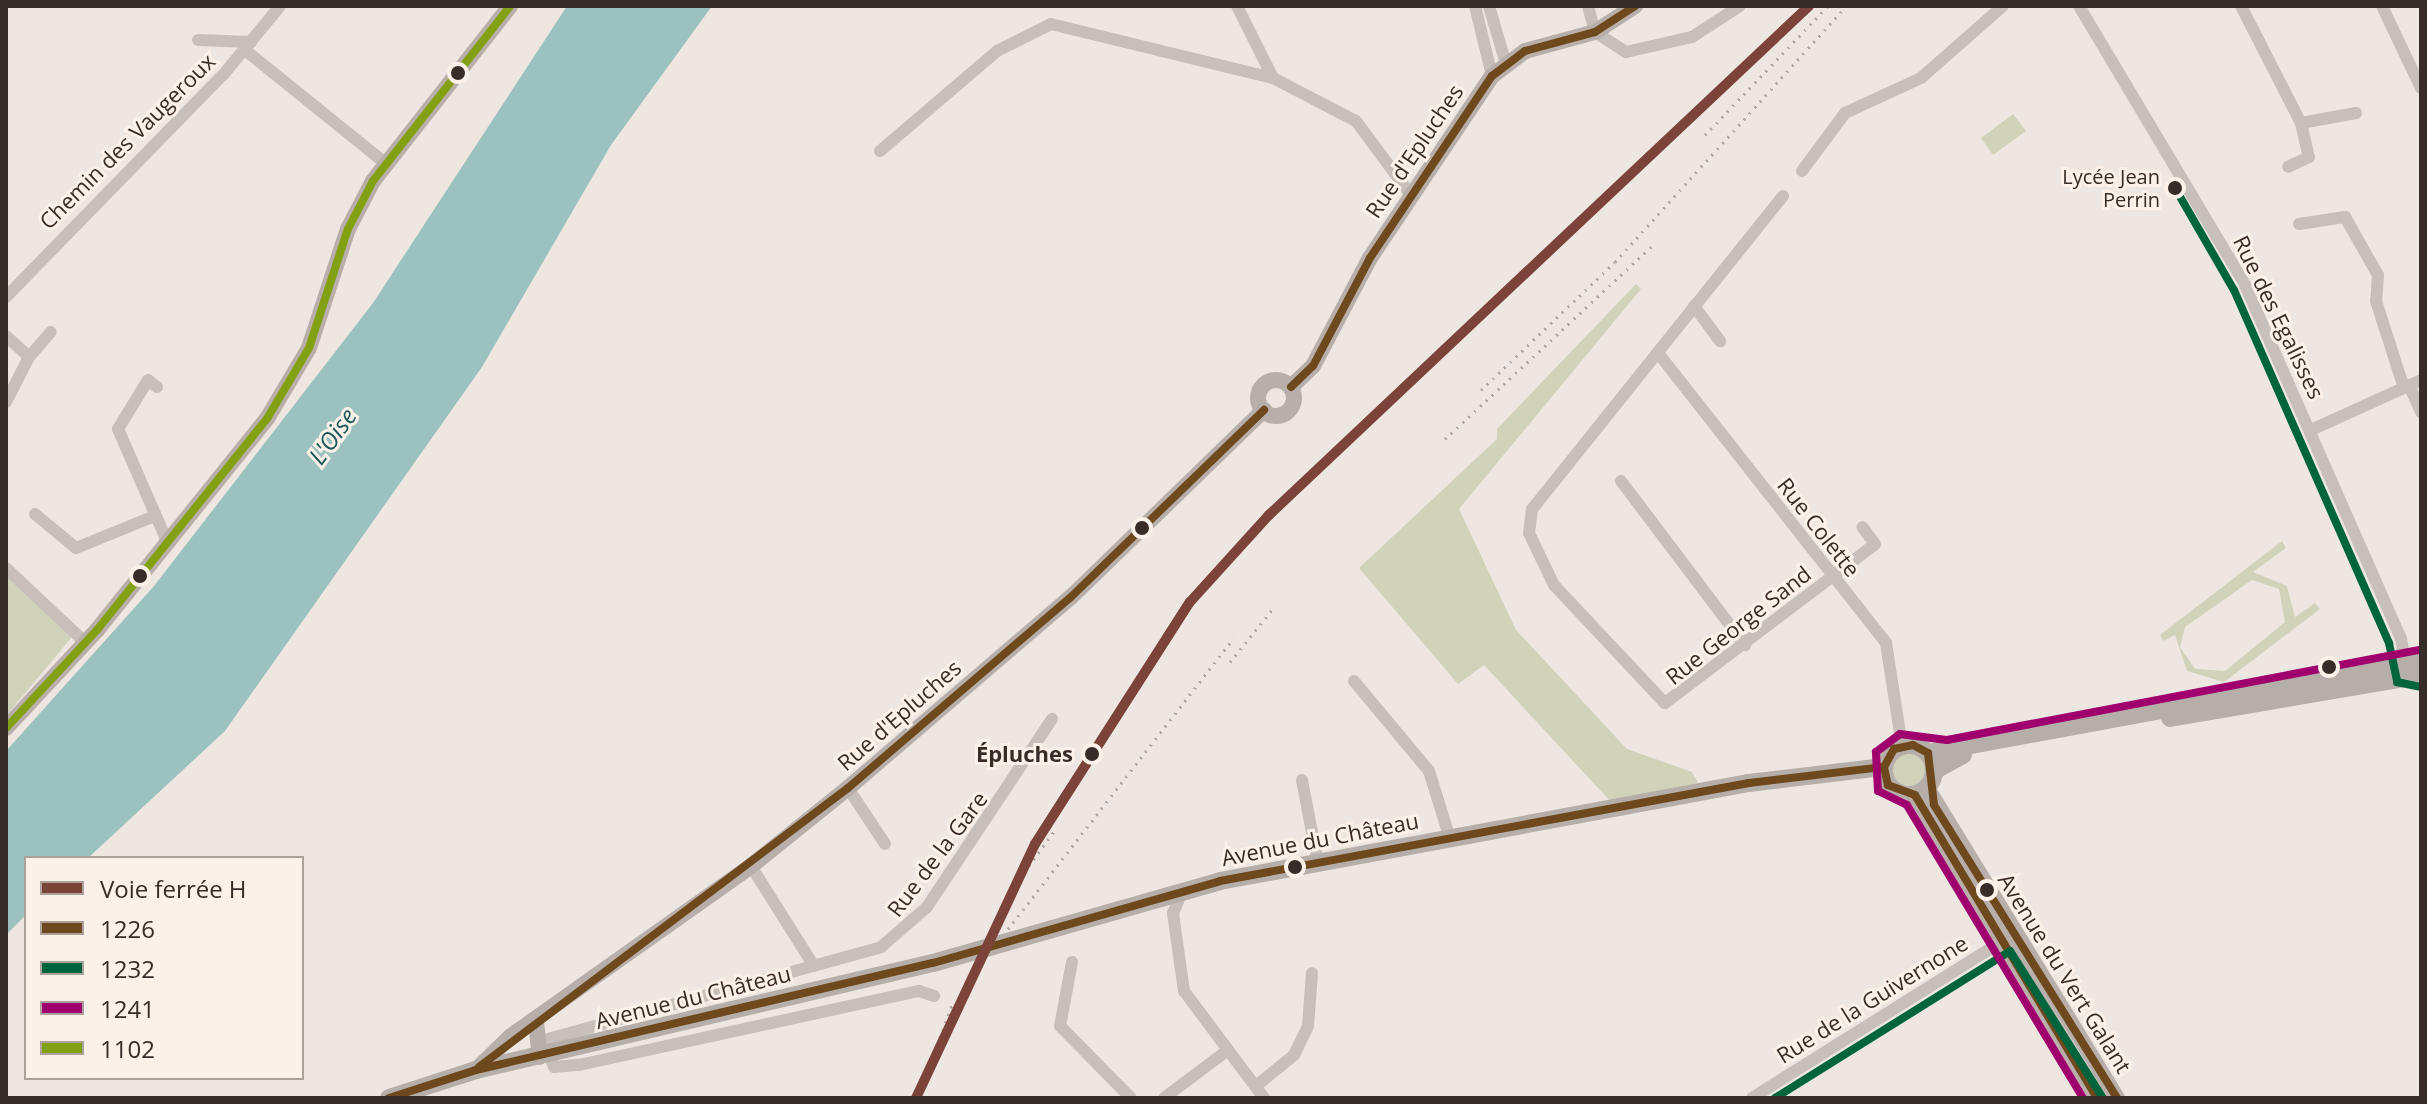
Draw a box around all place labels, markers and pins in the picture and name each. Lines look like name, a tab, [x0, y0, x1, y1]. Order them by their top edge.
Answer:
unlabelled marker	[450, 65, 466, 81]
place label: Lycée Jean Perrin	[2062, 164, 2160, 211]
marker: Lycée Jean Perrin	[2167, 180, 2183, 196]
unlabelled marker	[1134, 520, 1150, 536]
unlabelled marker	[132, 568, 148, 584]
unlabelled marker	[2321, 659, 2337, 675]
place label: Épluches	[976, 741, 1073, 767]
marker: Épluches	[1080, 742, 1104, 766]
unlabelled marker	[1287, 859, 1303, 875]
unlabelled marker	[1979, 882, 1995, 898]

